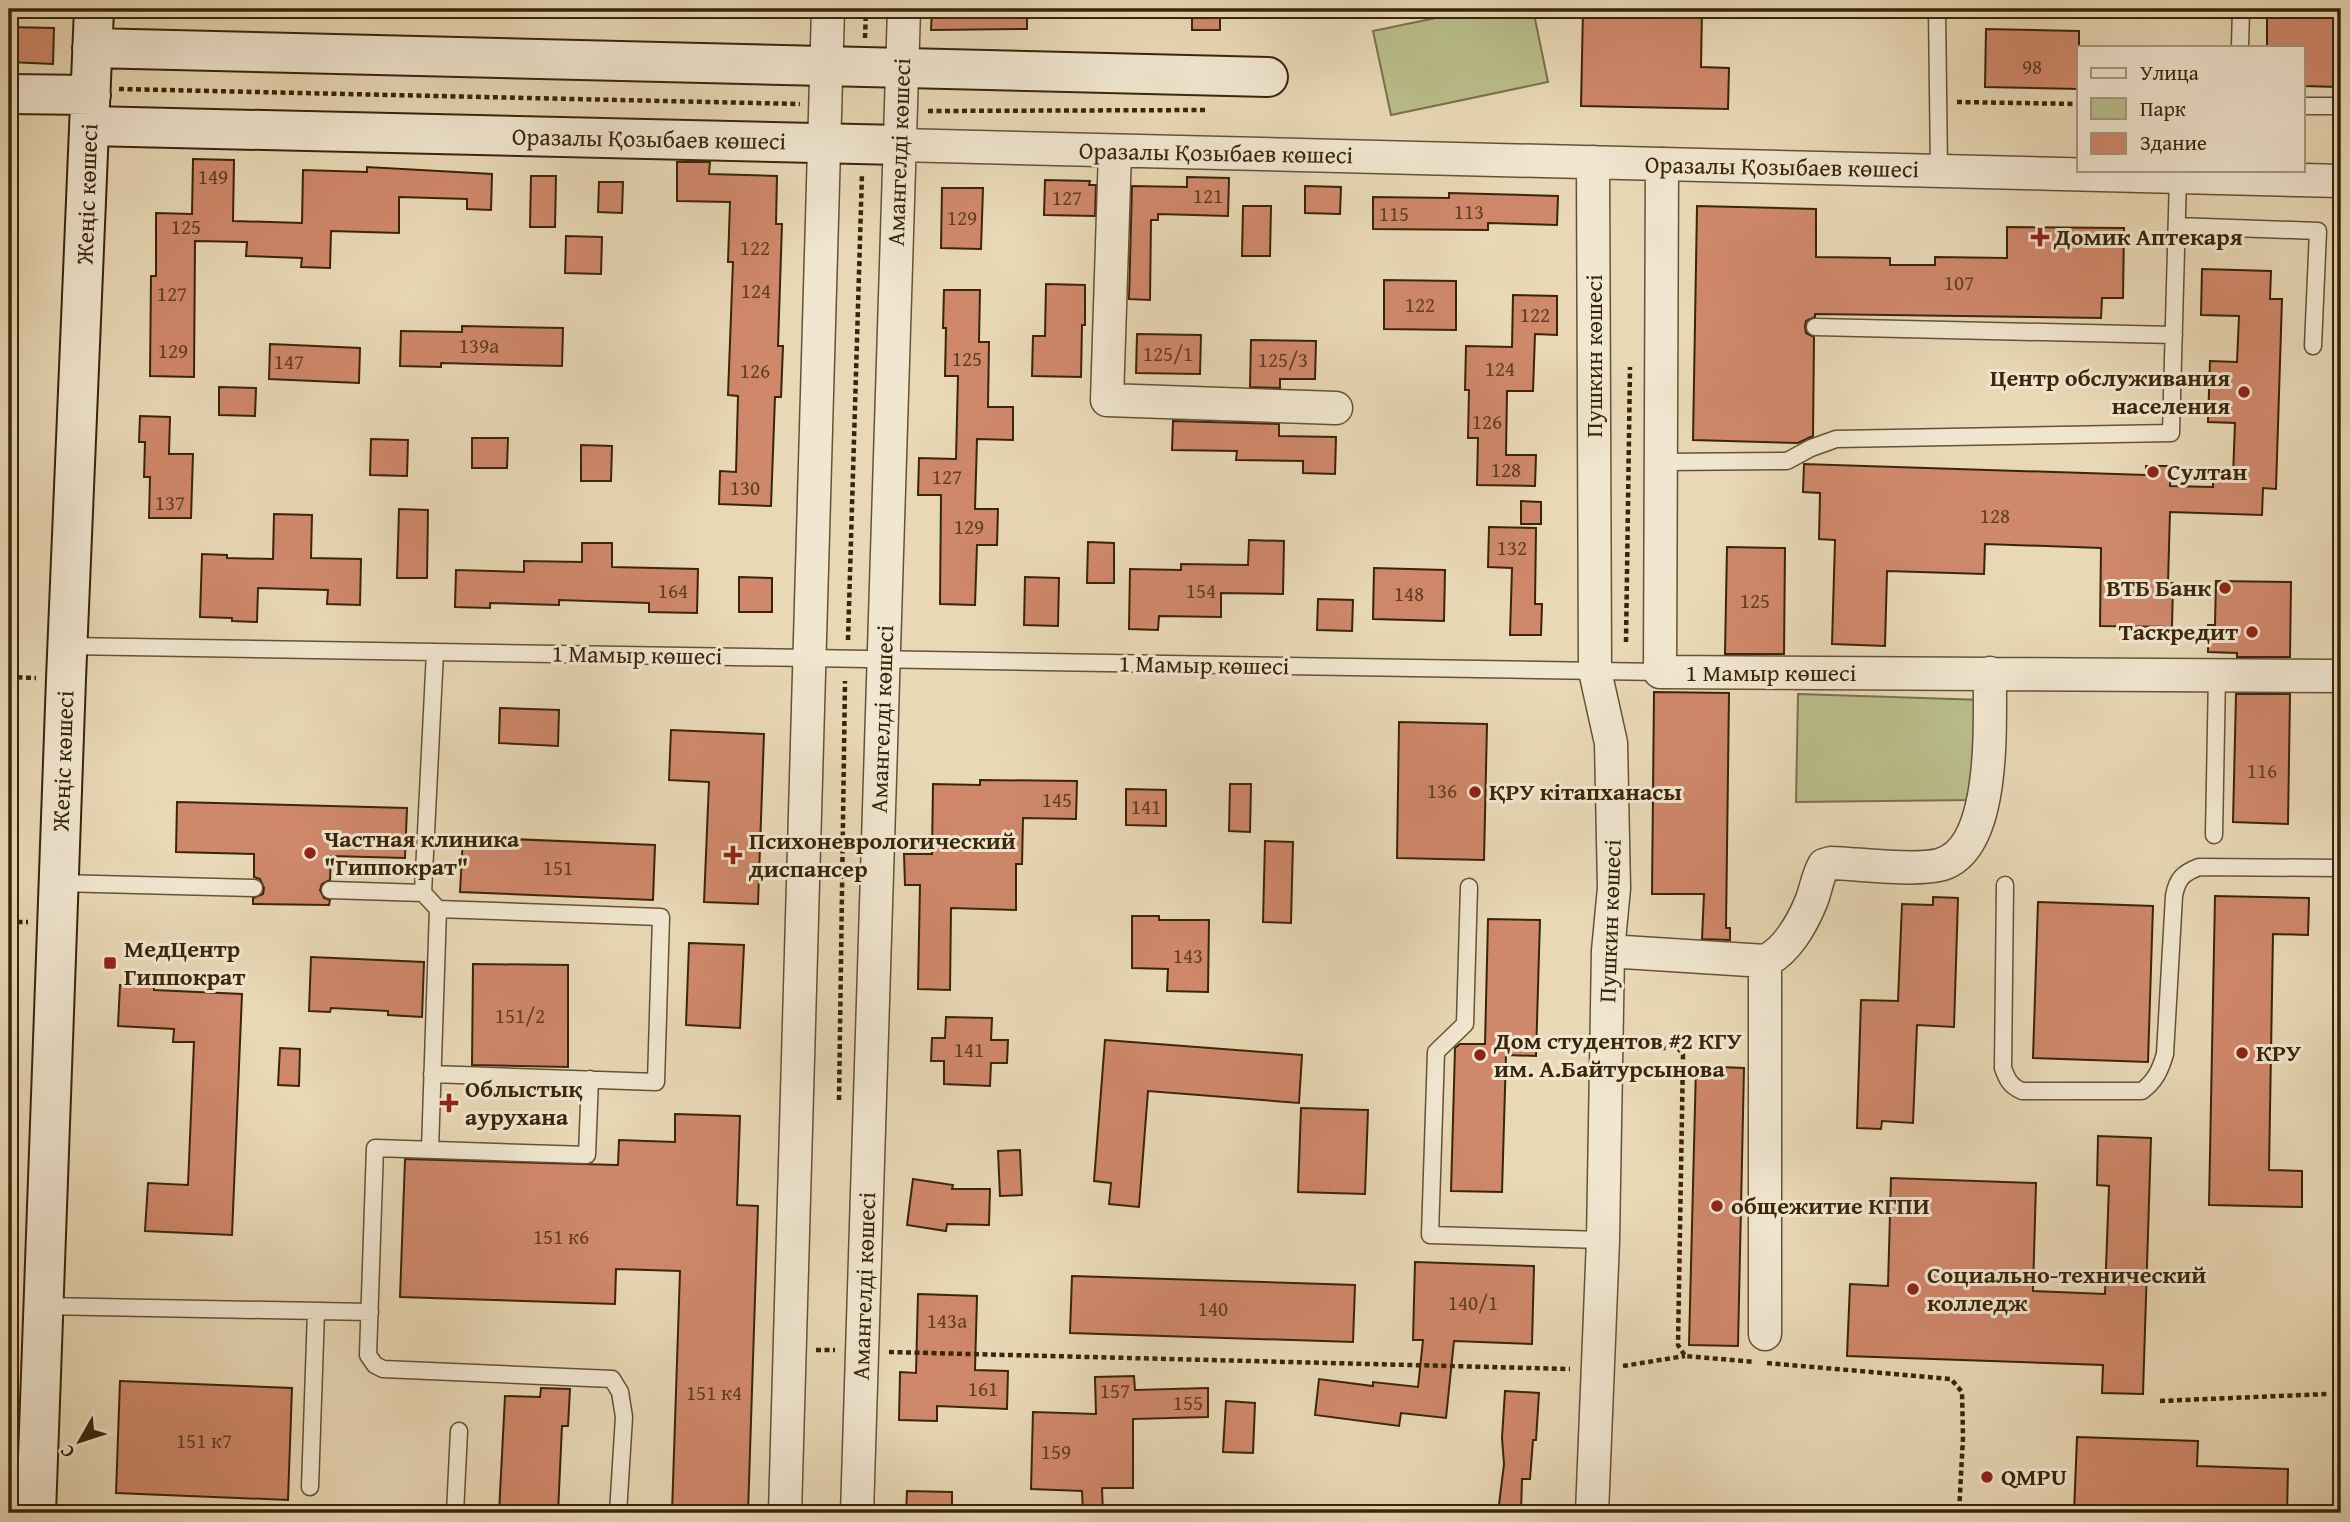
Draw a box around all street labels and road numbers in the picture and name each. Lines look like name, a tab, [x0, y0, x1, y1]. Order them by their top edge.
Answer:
street label: Амангелді көшесі	[878, 57, 919, 247]
street label: Оразалы Қозыбаев көшесі	[512, 119, 787, 158]
street label: Жеңіс көшесі	[67, 123, 106, 266]
street label: Оразалы Қозыбаев көшесі	[1079, 133, 1354, 172]
street label: Оразалы Қозыбаев көшесі	[1645, 147, 1920, 186]
street label: Пушкин көшесі	[1576, 274, 1611, 438]
street label: Амангелді көшесі	[861, 624, 902, 814]
street label: 1 Мамыр көшесі	[551, 636, 723, 673]
street label: 1 Мамыр көшесі	[1118, 646, 1290, 683]
street label: 1 Мамыр көшесі	[1686, 655, 1857, 690]
street label: Жеңіс көшесі	[43, 690, 82, 833]
street label: Пушкин көшесі	[1589, 838, 1630, 1003]
street label: Амангелді көшесі	[843, 1191, 884, 1381]

